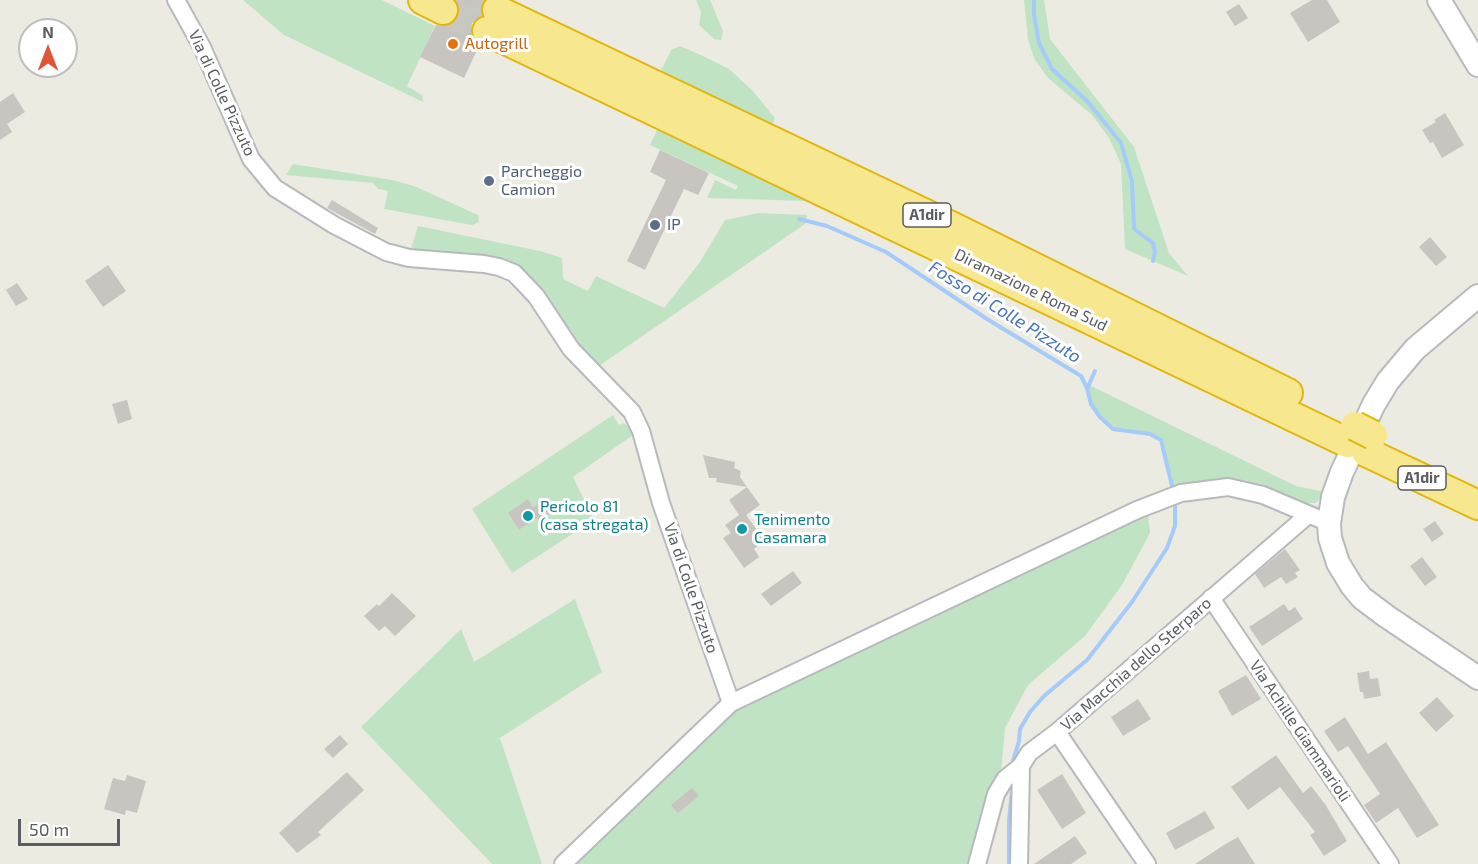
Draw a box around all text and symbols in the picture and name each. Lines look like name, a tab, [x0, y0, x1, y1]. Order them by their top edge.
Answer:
north arrow	[18, 18, 78, 78]
text: N	[42, 22, 54, 41]
street label: Via di Colle Pizzuto	[184, 27, 260, 159]
place label: Autogrill	[465, 34, 528, 54]
marker: Autogrill	[446, 37, 460, 51]
place label: Parcheggio Camion	[501, 162, 582, 200]
marker: Parcheggio Camion	[482, 174, 496, 188]
road number: A1dir	[903, 203, 951, 227]
place label: IP	[667, 215, 681, 235]
marker: IP	[648, 218, 662, 232]
street label: Diramazione Roma Sud	[951, 245, 1111, 335]
water label: Fosso di Colle Pizzuto	[925, 256, 1085, 368]
road number: A1dir	[1398, 466, 1446, 490]
place label: Pericolo 81 (casa stregata)	[540, 497, 648, 535]
marker: Pericolo 81 (casa stregata)	[521, 509, 535, 523]
place label: Tenimento Casamara	[754, 510, 830, 548]
street label: Via di Colle Pizzuto	[660, 520, 722, 656]
marker: Tenimento Casamara	[735, 522, 749, 536]
street label: Via Macchia dello Sterparo	[1057, 593, 1215, 735]
street label: Via Achille Giammarioli	[1245, 657, 1355, 805]
scale bar	[21, 807, 123, 845]
text: 50 m	[29, 818, 69, 840]

